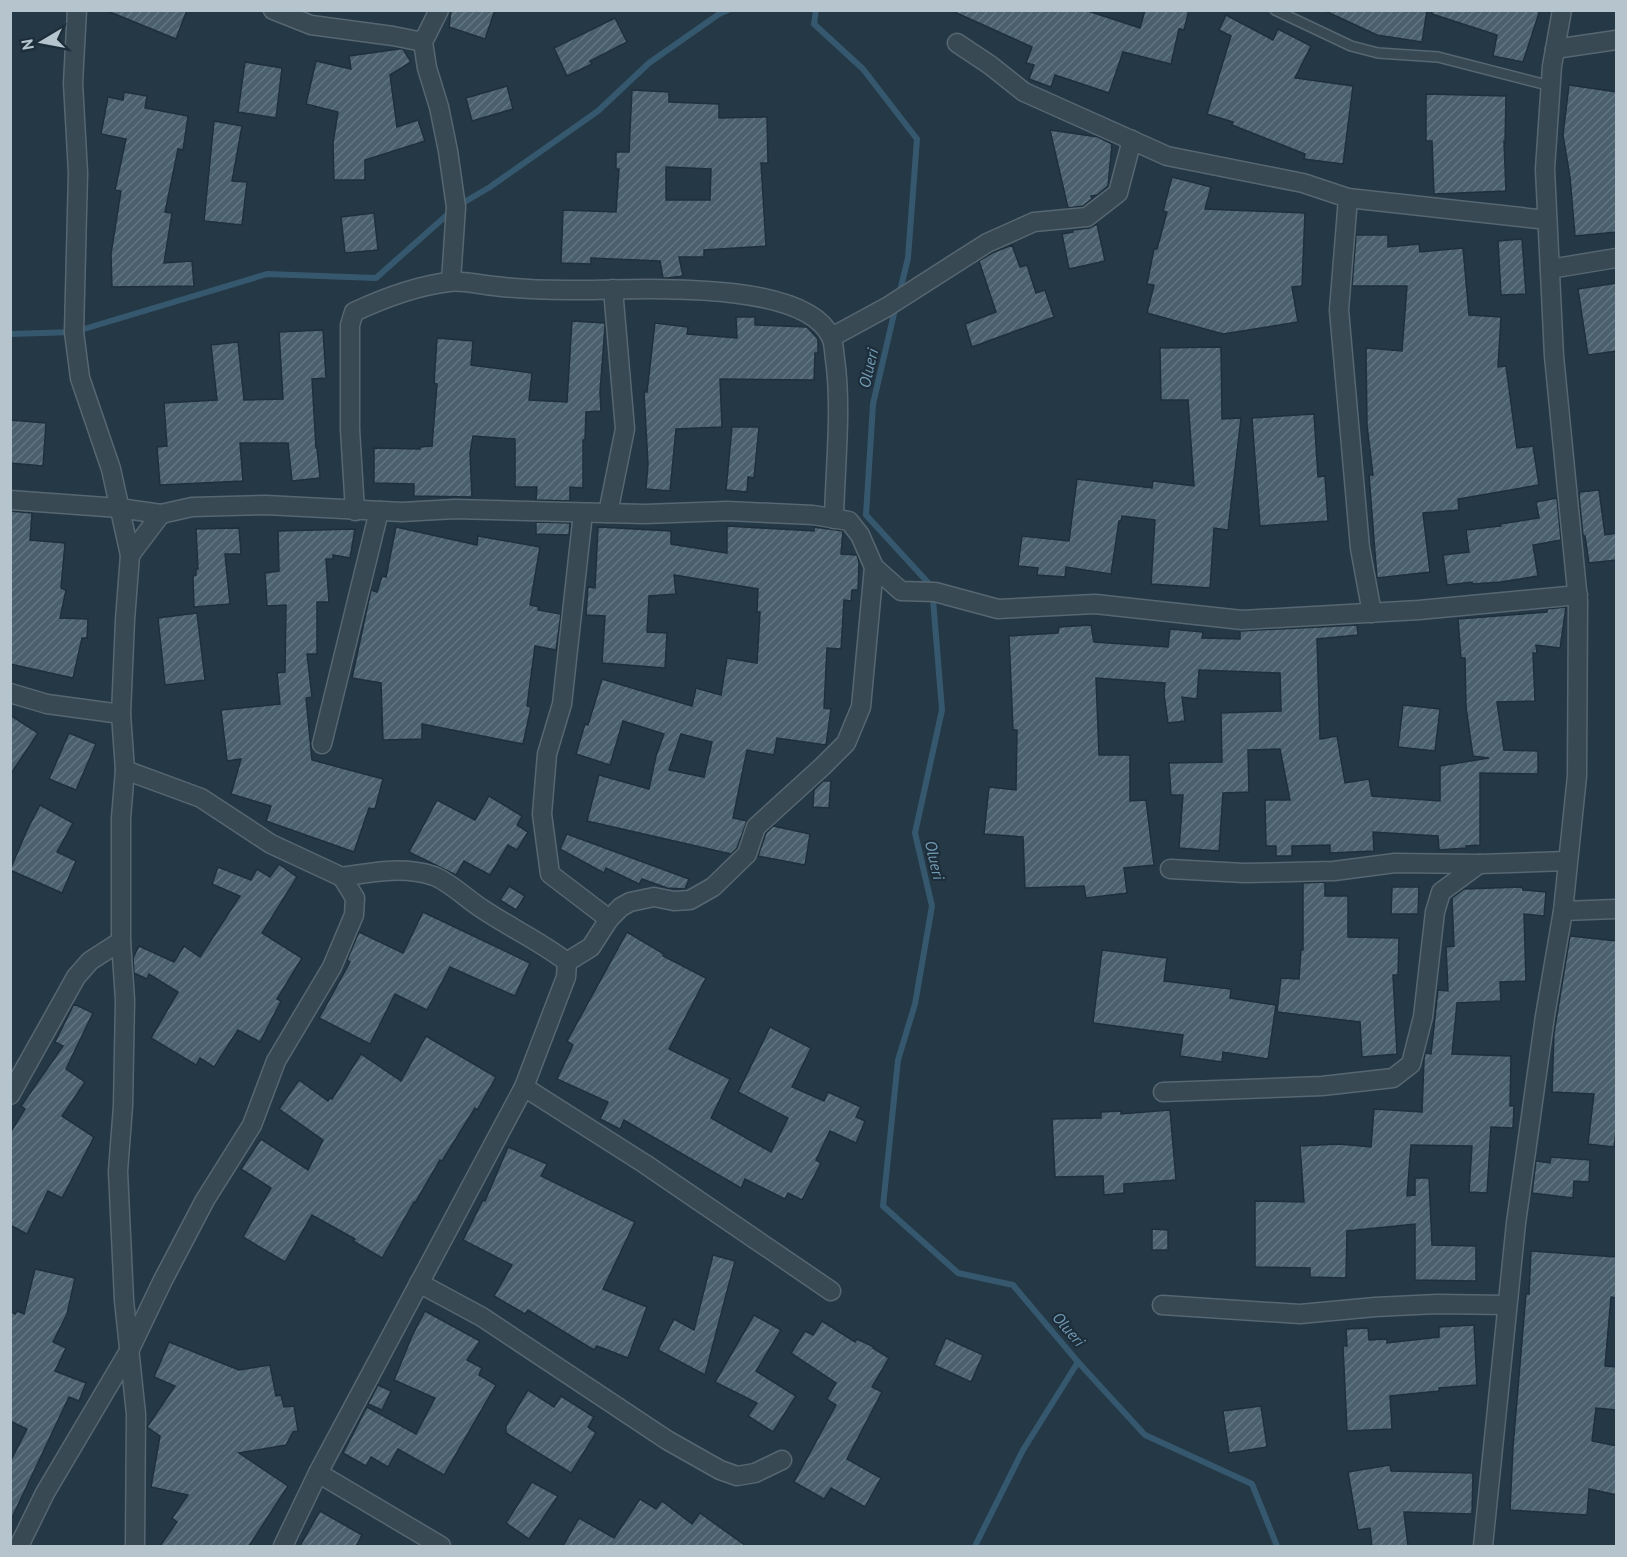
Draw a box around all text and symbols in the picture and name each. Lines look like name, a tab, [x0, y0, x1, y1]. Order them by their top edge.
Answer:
north arrow	[12, 12, 72, 72]
text: N	[16, 38, 38, 52]
water label: Olueri	[854, 346, 882, 390]
water label: Olueri	[921, 838, 949, 882]
water label: Olueri	[1048, 1307, 1090, 1351]

